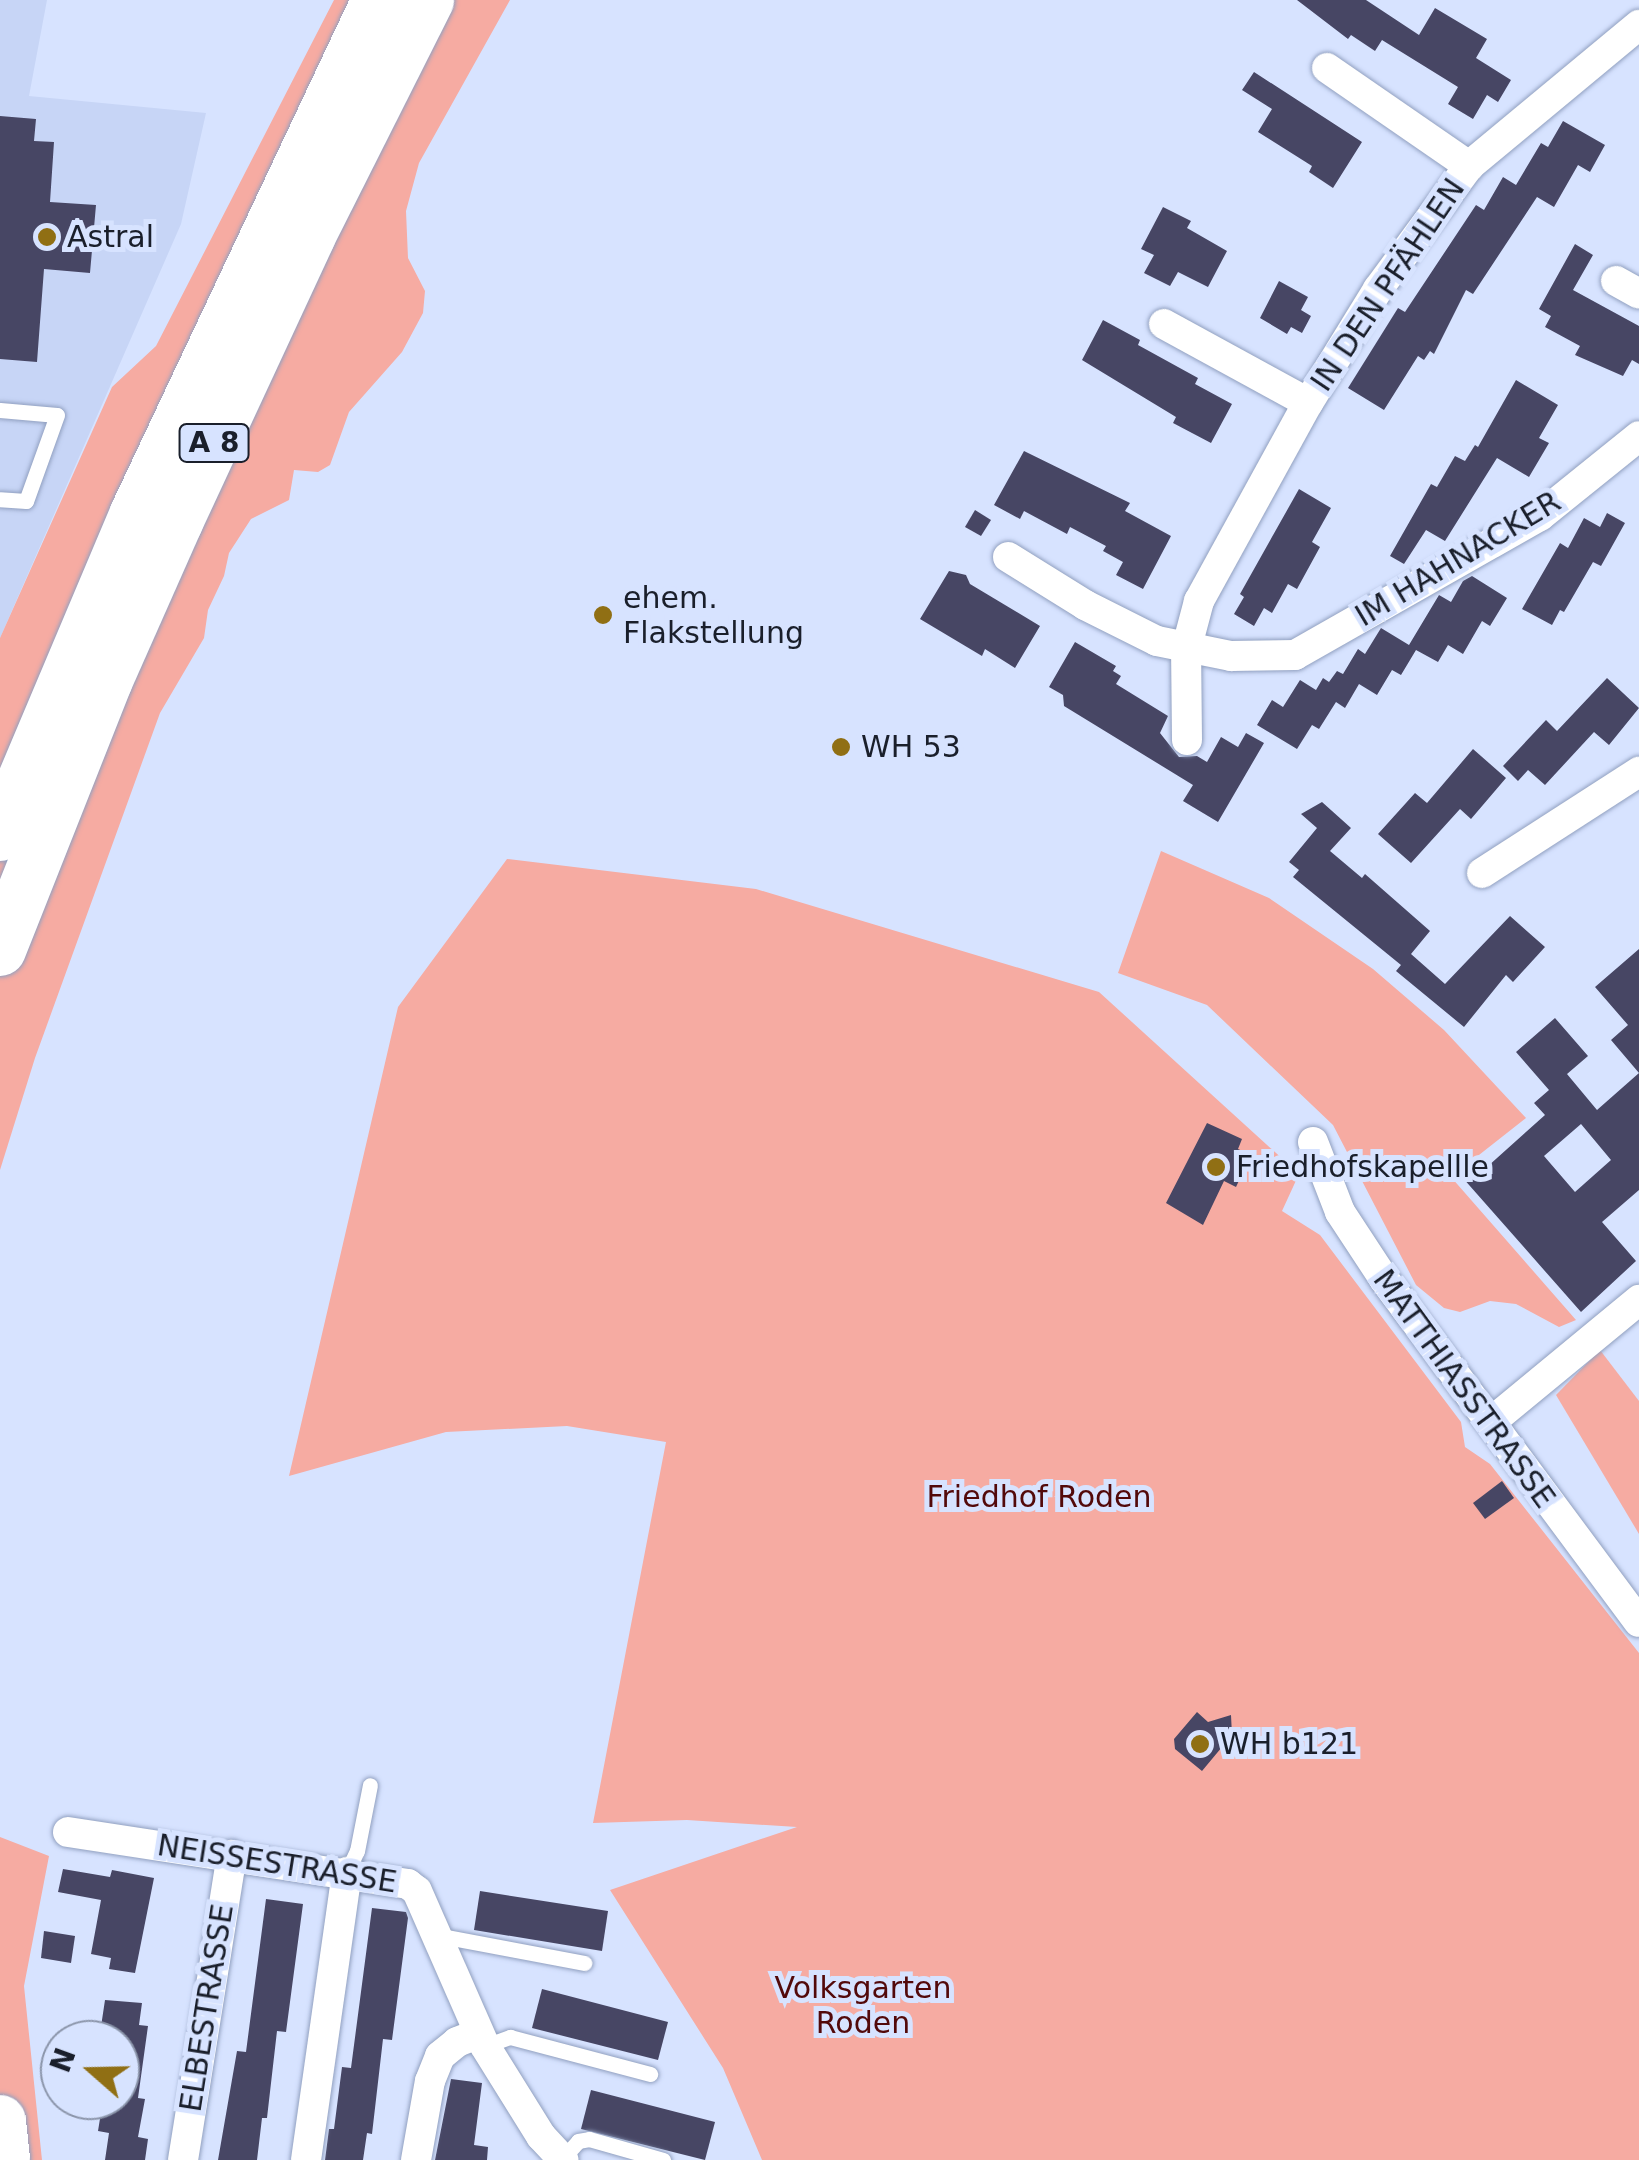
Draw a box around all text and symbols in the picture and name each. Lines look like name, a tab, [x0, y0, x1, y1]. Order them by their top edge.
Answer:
street label: IN DEN PFÄHLEN	[1304, 172, 1472, 398]
place label: Astral	[67, 219, 154, 255]
marker: Astral	[36, 226, 58, 248]
road number: A 8	[176, 420, 252, 466]
street label: IM HAHNACKER	[1349, 484, 1567, 634]
place label: ehem. Flakstellung	[623, 580, 804, 650]
marker: ehem. Flakstellung	[592, 604, 614, 626]
place label: WH 53	[861, 729, 961, 765]
marker: WH 53	[830, 736, 852, 758]
place label: Friedhofskapellle	[1236, 1149, 1489, 1185]
marker: Friedhofskapellle	[1205, 1156, 1227, 1178]
street label: MATTHIASSTRASSE	[1365, 1263, 1563, 1515]
park label: Friedhof Roden	[926, 1479, 1152, 1515]
place label: WH b121	[1220, 1726, 1358, 1762]
marker: WH b121	[1189, 1733, 1211, 1755]
street label: NEISSESTRASSE	[155, 1827, 399, 1901]
street label: ELBESTRASSE	[173, 1902, 241, 2114]
park label: Volksgarten Roden	[775, 1970, 951, 2040]
north arrow	[40, 2020, 140, 2120]
text: N	[44, 2044, 83, 2077]

